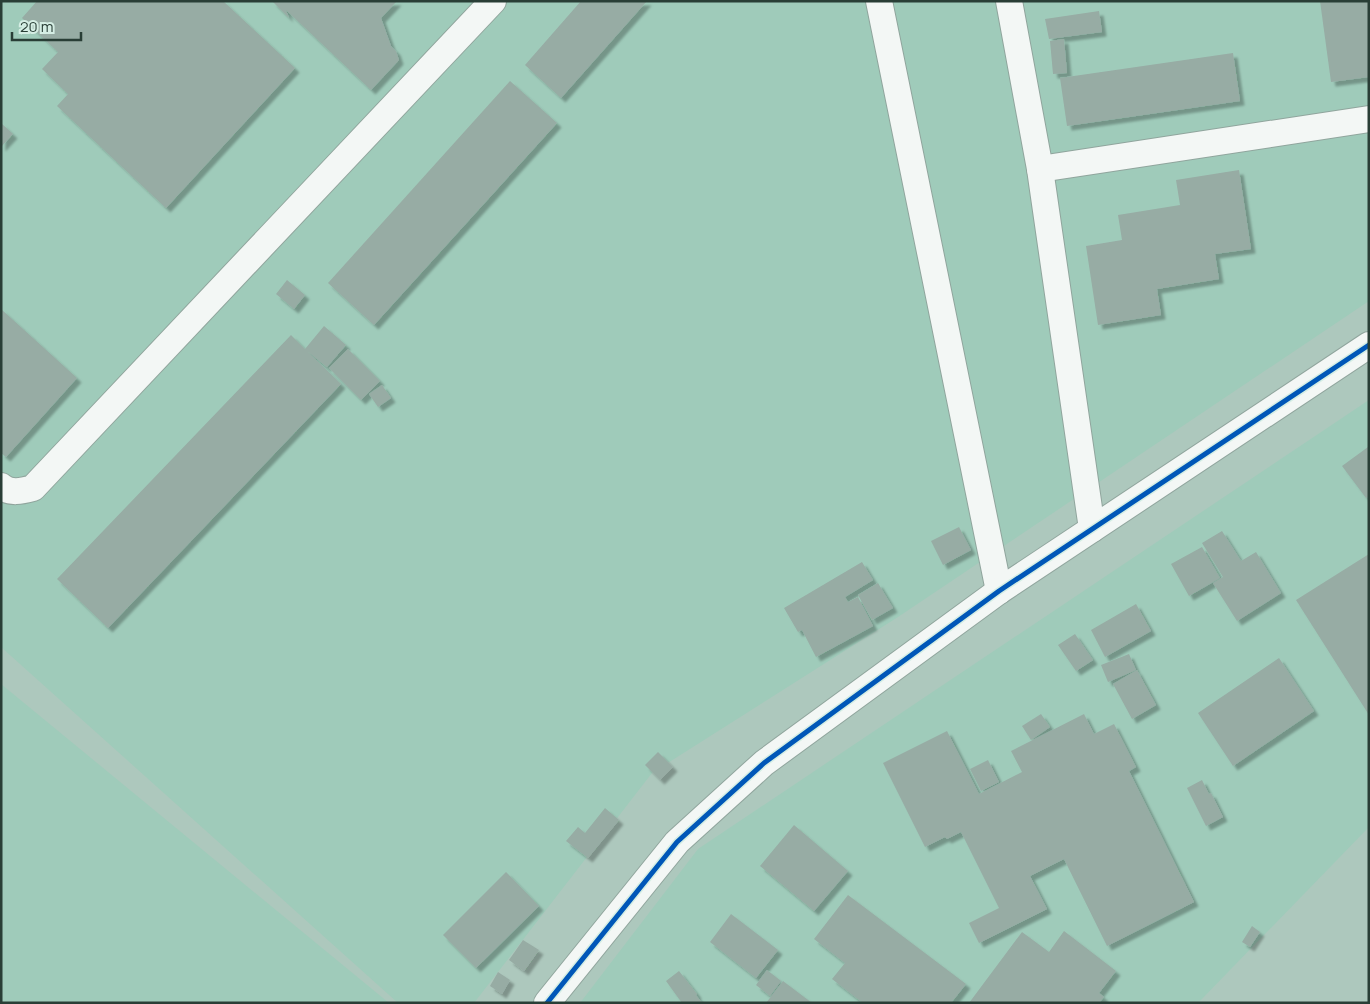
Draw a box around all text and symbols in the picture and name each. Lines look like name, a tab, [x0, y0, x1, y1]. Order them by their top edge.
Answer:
scale bar	[12, 10, 81, 42]
text: 20 m	[20, 16, 53, 37]

